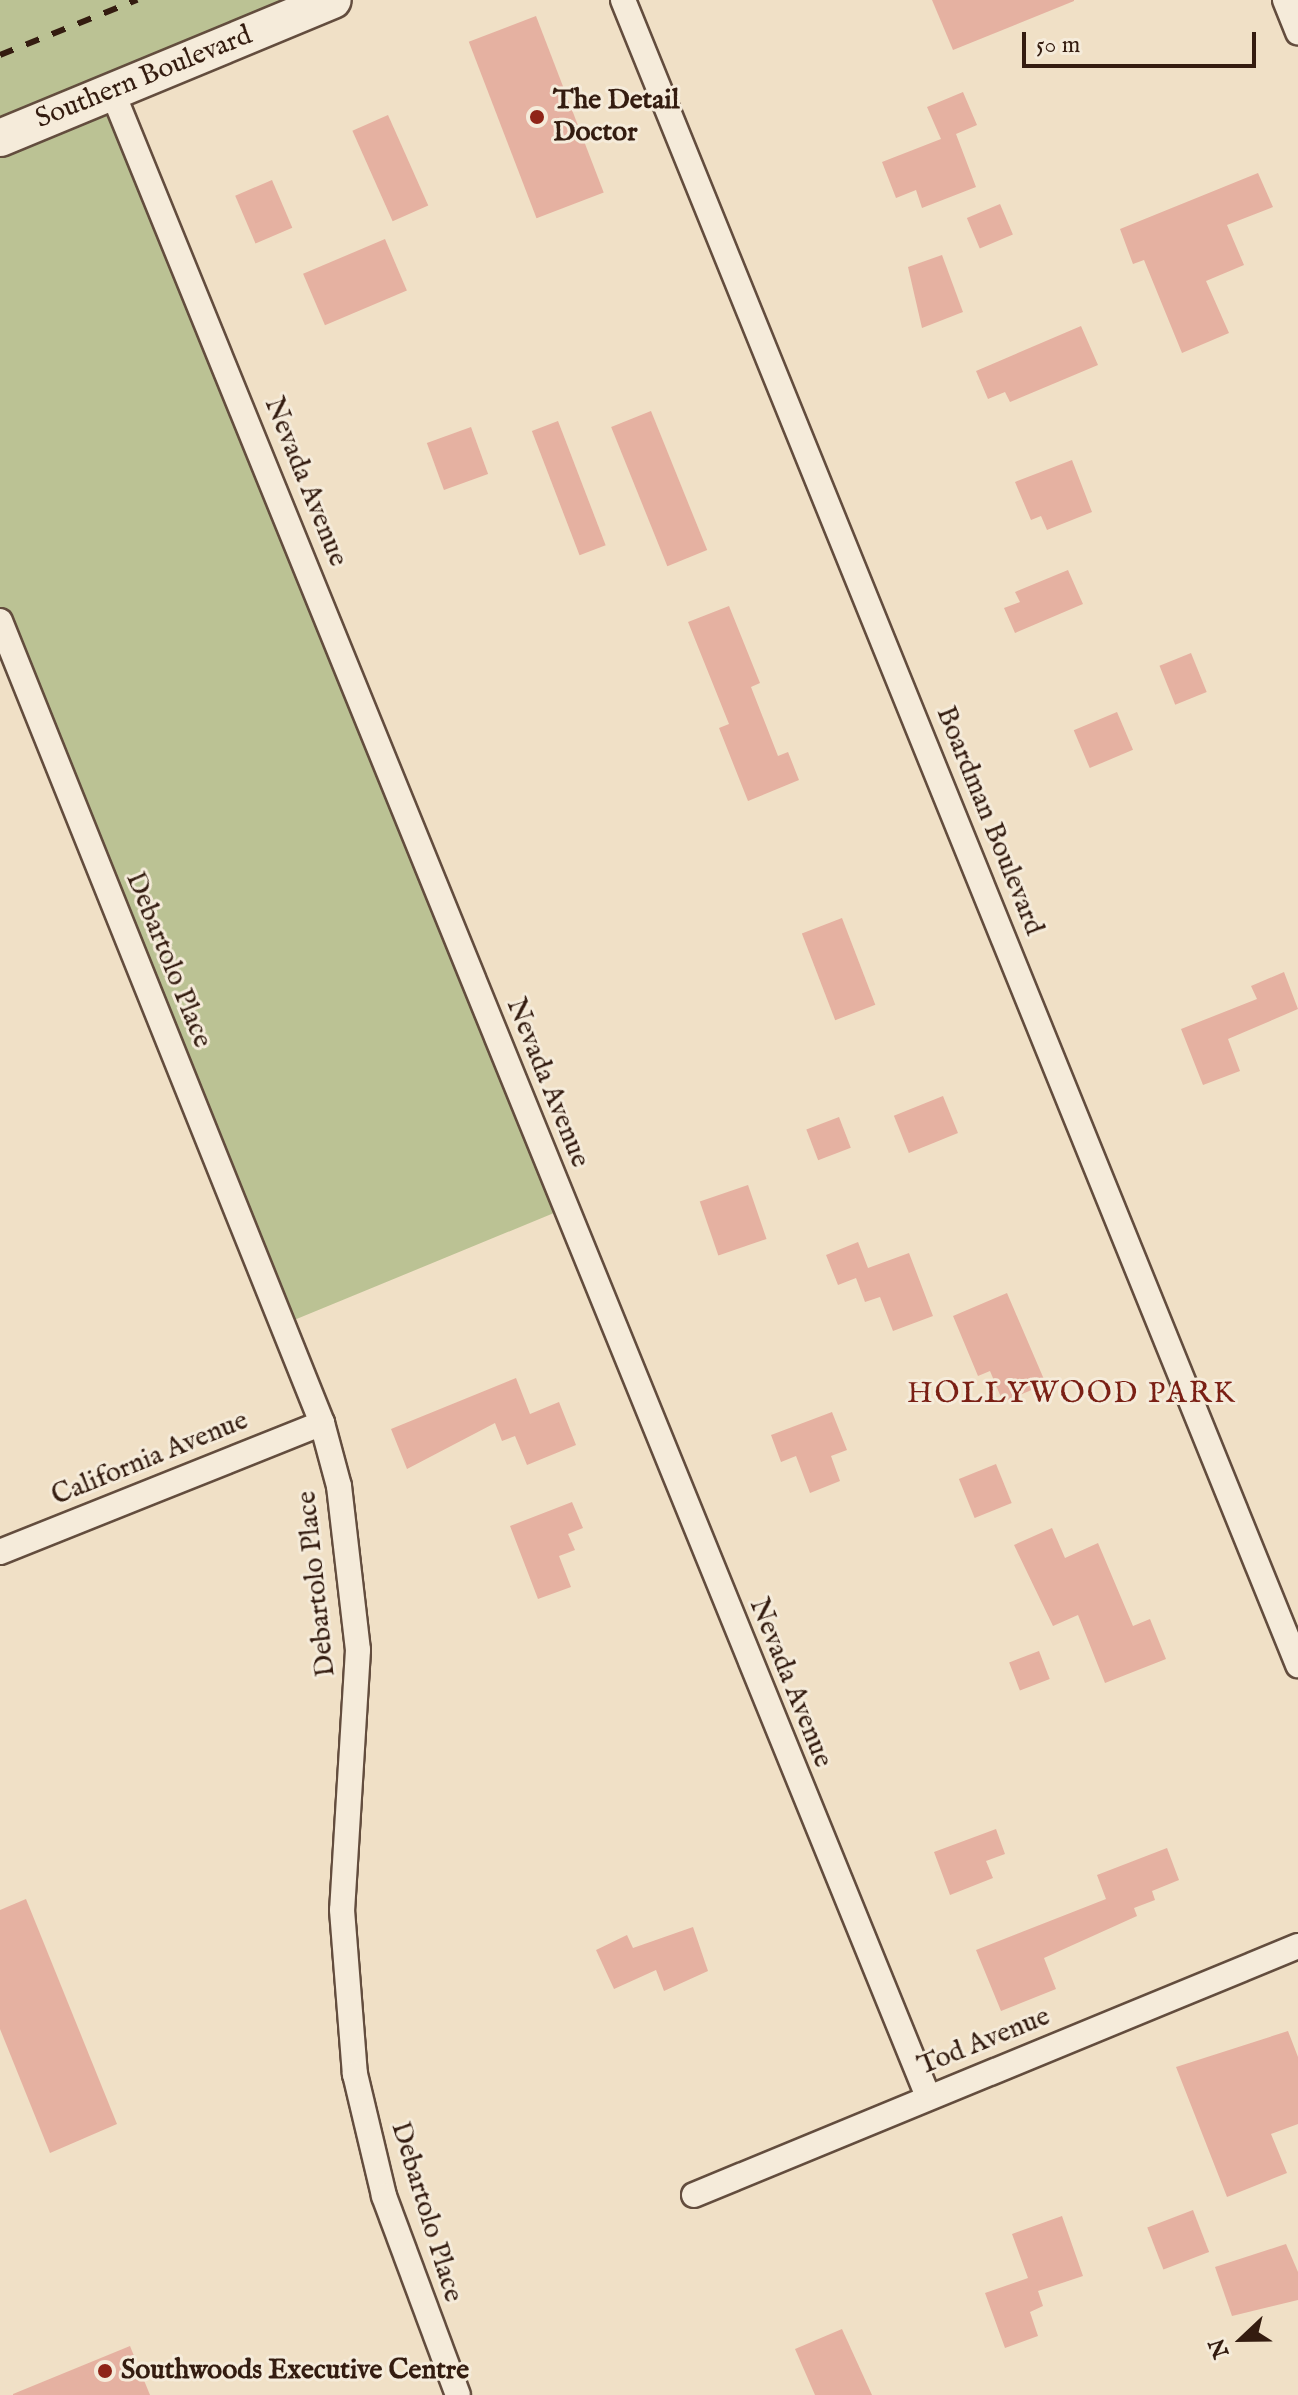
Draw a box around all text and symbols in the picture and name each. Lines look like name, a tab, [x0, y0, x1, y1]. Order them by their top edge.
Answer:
scale bar	[1026, 16, 1260, 66]
street label: Southern Boulevard	[31, 19, 257, 137]
text: 50 m	[1036, 30, 1080, 61]
place label: The Detail Doctor	[553, 84, 679, 150]
marker: The Detail Doctor	[528, 108, 546, 126]
street label: Nevada Avenue	[256, 392, 354, 572]
street label: Boardman Boulevard	[928, 702, 1050, 940]
street label: Debartolo Place	[117, 867, 219, 1053]
street label: Nevada Avenue	[498, 993, 596, 1173]
district label: HOLLYWOOD PARK	[907, 1376, 1237, 1412]
street label: California Avenue	[47, 1404, 253, 1514]
street label: Debartolo Place	[291, 1489, 343, 1679]
street label: Nevada Avenue	[741, 1593, 839, 1773]
street label: Tod Avenue	[913, 2000, 1055, 2084]
street label: Debartolo Place	[383, 2118, 469, 2306]
north arrow	[1202, 2299, 1282, 2379]
text: N	[1203, 2334, 1236, 2362]
place label: Southwoods Executive Centre	[121, 2354, 469, 2388]
marker: Southwoods Executive Centre	[96, 2362, 114, 2380]

